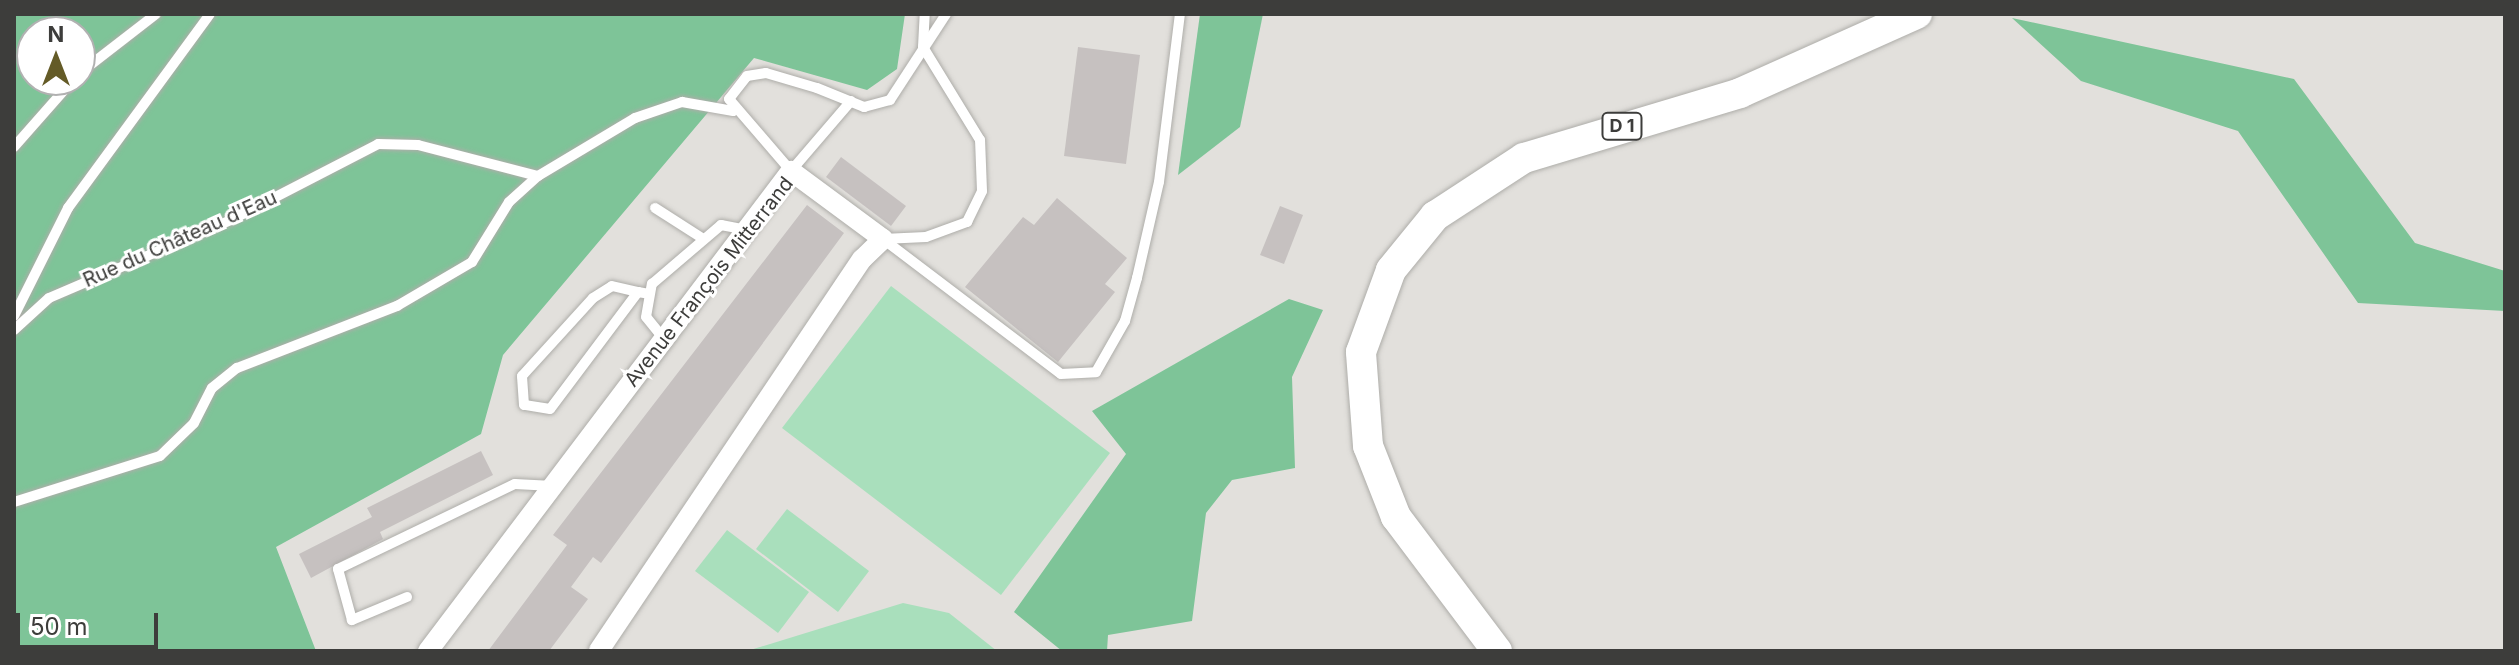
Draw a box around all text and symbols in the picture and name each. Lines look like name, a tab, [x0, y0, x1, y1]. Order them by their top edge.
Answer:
north arrow	[16, 16, 96, 96]
text: N	[48, 21, 64, 47]
road number: D 1	[1600, 112, 1644, 140]
street label: Avenue François Mitterrand	[620, 172, 798, 392]
street label: Rue du Château d'Eau	[79, 185, 281, 293]
scale bar	[20, 597, 162, 647]
text: 50 m	[30, 612, 88, 641]

